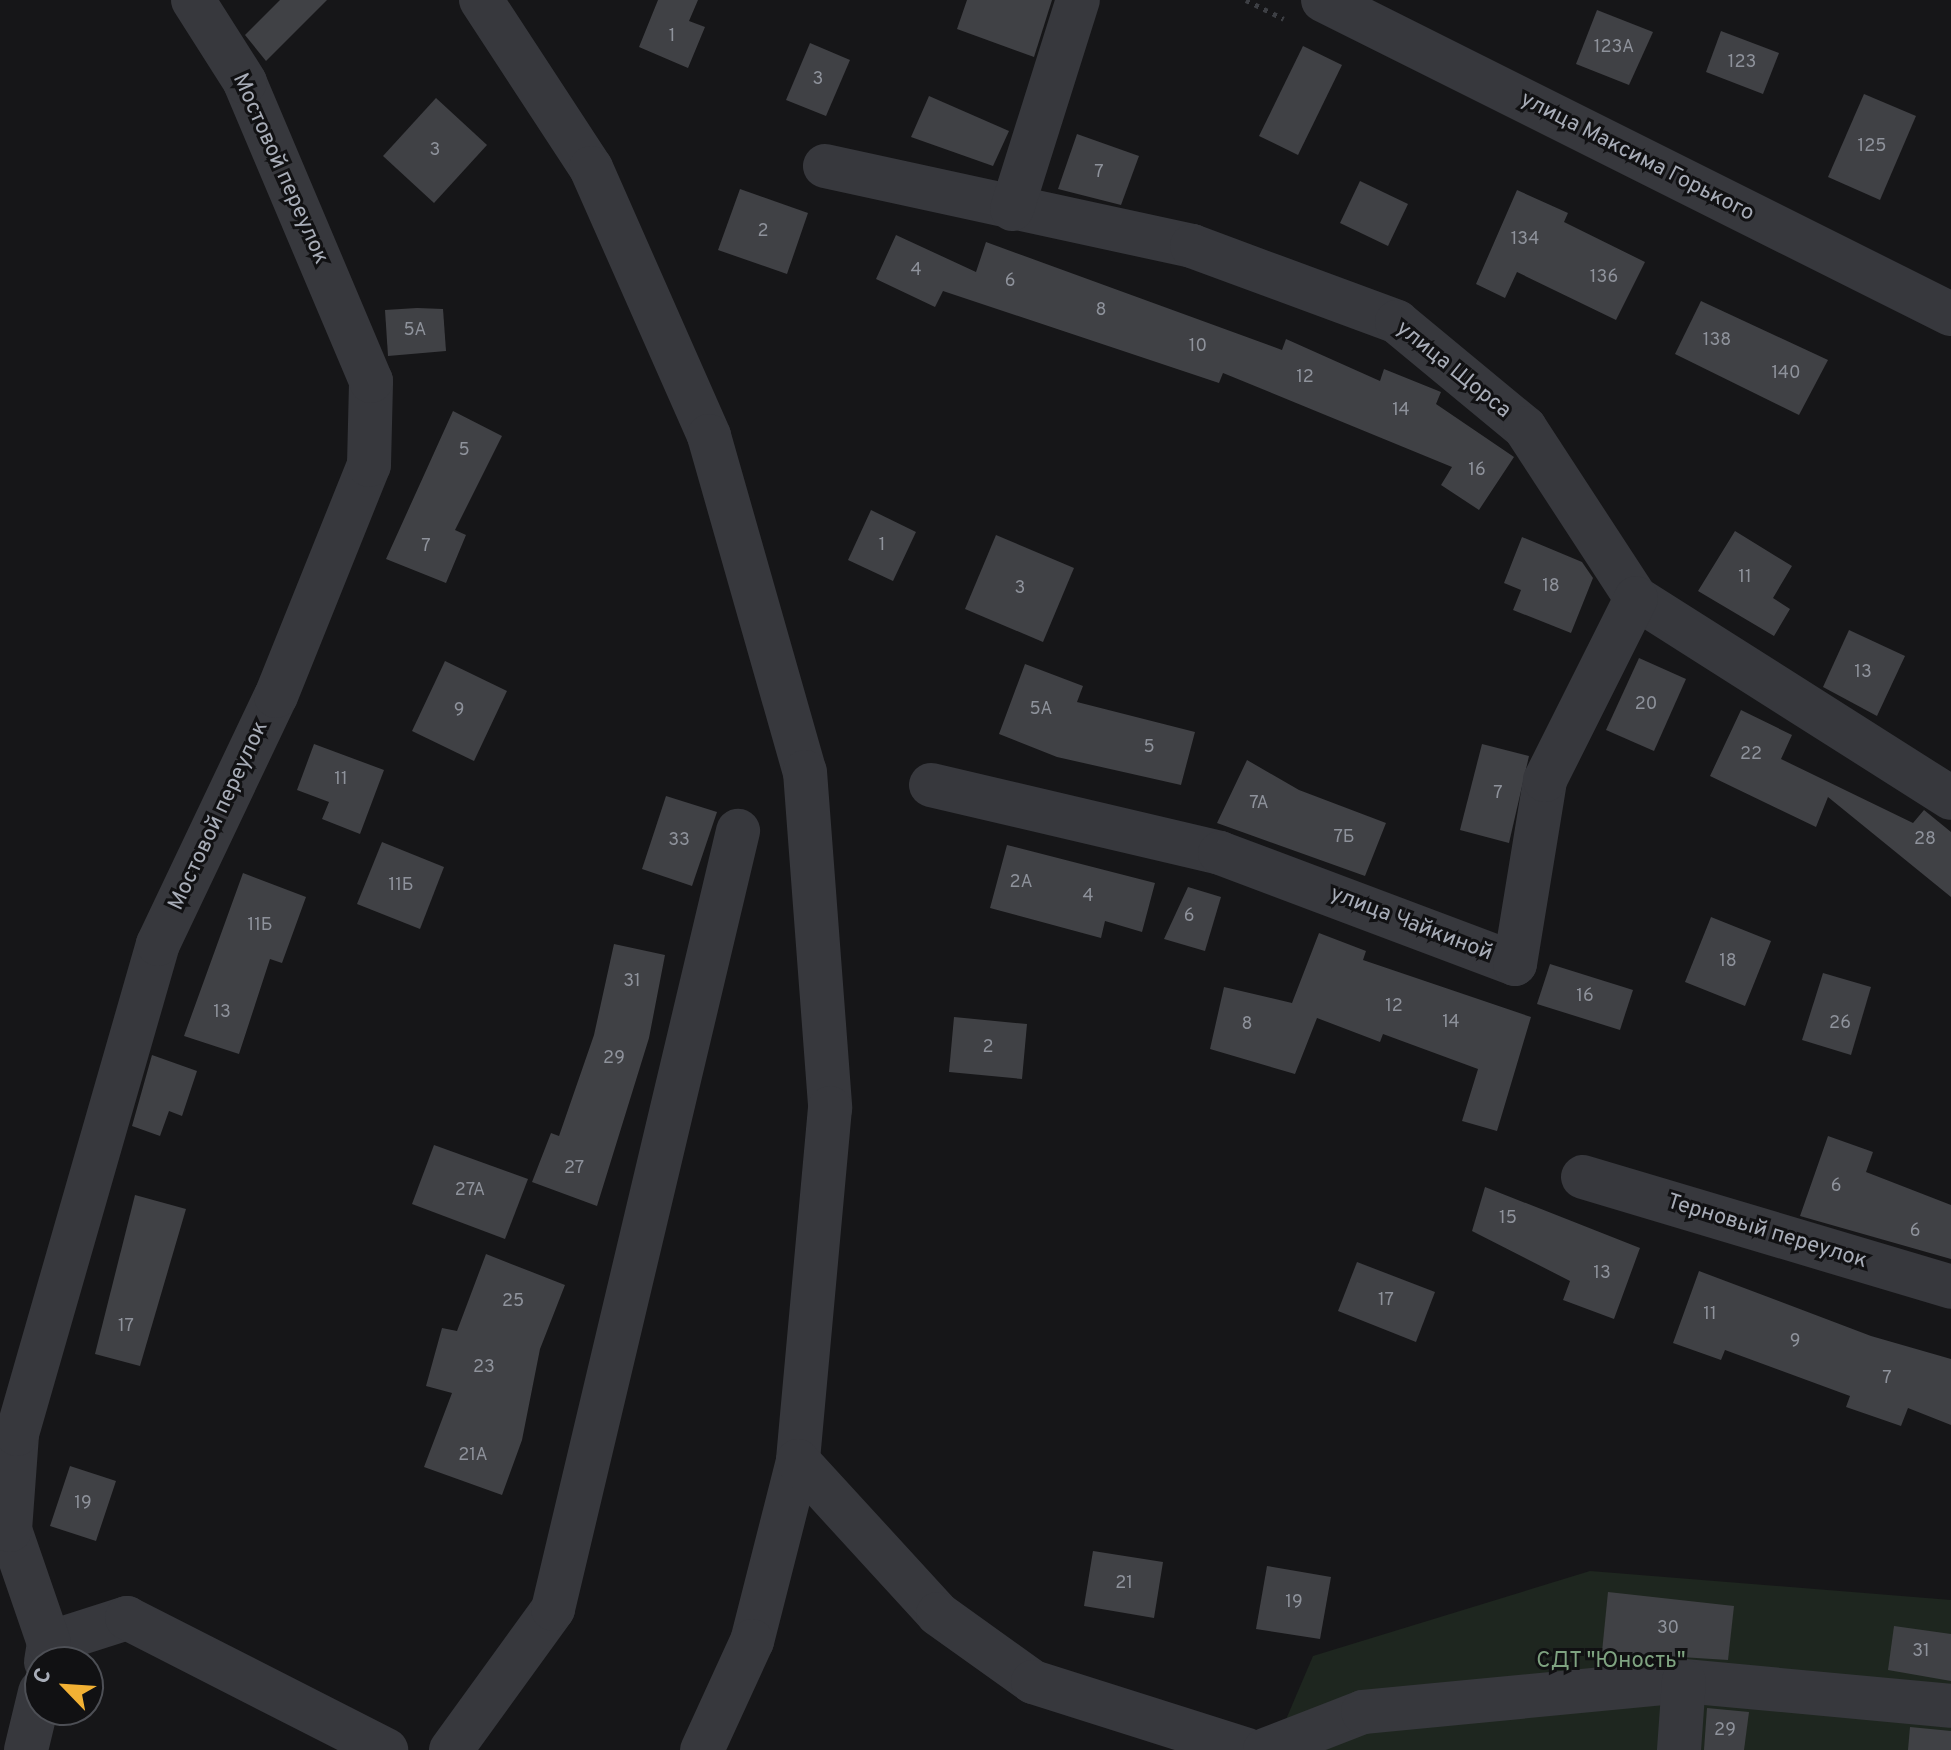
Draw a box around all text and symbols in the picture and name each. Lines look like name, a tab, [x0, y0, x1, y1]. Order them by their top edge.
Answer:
house number: 1	[669, 26, 675, 48]
house number: 123А	[1594, 37, 1634, 59]
house number: 123	[1728, 52, 1756, 74]
house number: 3	[813, 69, 823, 91]
street label: Мостовой переулок	[226, 70, 334, 268]
street label: улица Максима Горького	[1516, 86, 1758, 228]
house number: 125	[1858, 136, 1886, 158]
house number: 3	[430, 140, 440, 162]
house number: 7	[1094, 162, 1104, 184]
house number: 2	[757, 221, 769, 243]
house number: 134	[1511, 229, 1539, 251]
house number: 4	[910, 260, 922, 282]
house number: 136	[1590, 267, 1618, 289]
house number: 6	[1005, 271, 1015, 293]
house number: 8	[1096, 300, 1106, 322]
street label: улица Щорса	[1390, 316, 1516, 424]
house number: 5А	[403, 320, 427, 342]
house number: 138	[1703, 330, 1731, 352]
house number: 10	[1189, 336, 1207, 358]
house number: 140	[1771, 363, 1801, 385]
house number: 12	[1296, 367, 1314, 389]
house number: 14	[1392, 400, 1410, 422]
house number: 5	[458, 440, 470, 462]
house number: 16	[1468, 460, 1486, 482]
house number: 1	[879, 535, 885, 557]
house number: 7	[421, 536, 431, 558]
house number: 11	[1738, 567, 1752, 589]
house number: 18	[1542, 576, 1560, 598]
house number: 3	[1015, 578, 1025, 600]
house number: 13	[1854, 662, 1872, 684]
house number: 20	[1635, 694, 1657, 716]
house number: 5А	[1029, 699, 1053, 721]
house number: 9	[454, 700, 464, 722]
street label: Мостовой переулок	[164, 717, 274, 915]
house number: 5	[1143, 737, 1155, 759]
house number: 22	[1740, 744, 1762, 766]
house number: 11	[334, 769, 348, 791]
house number: 7	[1493, 783, 1503, 805]
house number: 7А	[1249, 793, 1269, 815]
house number: 7Б	[1333, 827, 1355, 849]
house number: 28	[1914, 829, 1936, 851]
house number: 33	[668, 830, 690, 852]
house number: 2А	[1009, 872, 1033, 894]
house number: 11Б	[388, 875, 414, 897]
street label: улица Чайкиной	[1326, 881, 1496, 967]
house number: 4	[1082, 886, 1094, 908]
house number: 6	[1184, 906, 1194, 928]
house number: 11Б	[247, 915, 273, 937]
house number: 18	[1719, 951, 1737, 973]
house number: 31	[623, 971, 641, 993]
house number: 16	[1576, 986, 1594, 1008]
house number: 12	[1385, 996, 1403, 1018]
house number: 13	[213, 1002, 231, 1024]
house number: 14	[1442, 1012, 1460, 1034]
house number: 26	[1829, 1013, 1851, 1035]
house number: 8	[1242, 1014, 1252, 1036]
house number: 2	[982, 1037, 994, 1059]
house number: 29	[603, 1048, 625, 1070]
house number: 27	[564, 1158, 584, 1180]
house number: 6	[1831, 1176, 1841, 1198]
house number: 27А	[455, 1180, 485, 1202]
street label: Терновый переулок	[1664, 1189, 1870, 1275]
house number: 15	[1499, 1208, 1517, 1230]
house number: 6	[1910, 1221, 1920, 1243]
house number: 13	[1593, 1263, 1611, 1285]
house number: 17	[1378, 1290, 1394, 1312]
house number: 25	[502, 1291, 524, 1313]
house number: 11	[1703, 1304, 1717, 1326]
house number: 17	[118, 1316, 134, 1338]
house number: 9	[1790, 1331, 1800, 1353]
house number: 23	[473, 1357, 495, 1379]
house number: 7	[1882, 1368, 1892, 1390]
house number: 21А	[458, 1445, 488, 1467]
house number: 19	[74, 1493, 92, 1515]
house number: 21	[1115, 1573, 1133, 1595]
house number: 19	[1285, 1592, 1303, 1614]
house number: 30	[1657, 1618, 1679, 1640]
house number: 31	[1912, 1641, 1930, 1663]
north arrow	[24, 1646, 104, 1726]
park label: СДТ "Юность"	[1536, 1649, 1686, 1675]
text: С	[28, 1664, 59, 1689]
house number: 29	[1714, 1720, 1736, 1742]

